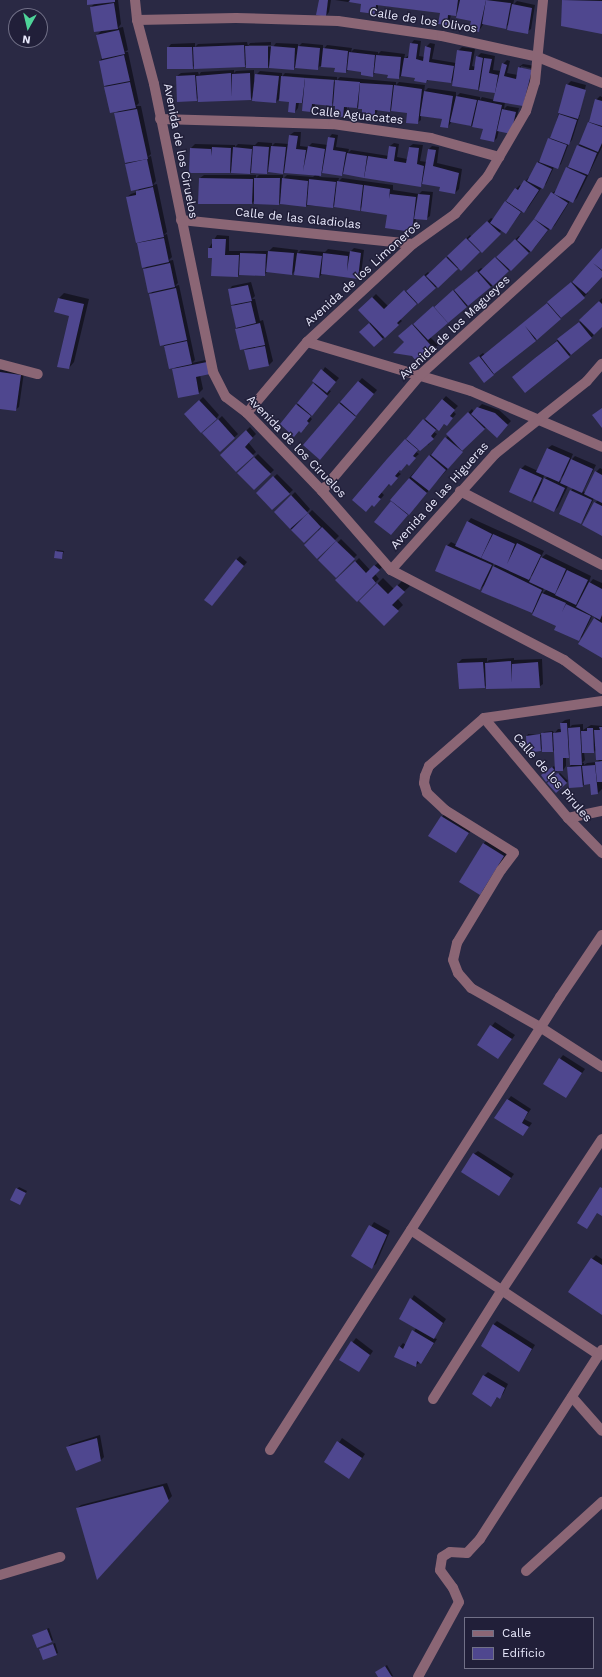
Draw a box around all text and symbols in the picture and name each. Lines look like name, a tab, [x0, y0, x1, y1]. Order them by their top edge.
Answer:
street label: Calle de los Olivos	[368, 5, 478, 37]
north arrow	[8, 8, 48, 48]
text: N	[21, 32, 31, 46]
street label: Avenida de los Ciruelos	[160, 82, 200, 220]
street label: Calle Aguacates	[310, 104, 404, 128]
street label: Calle de las Gladiolas	[234, 205, 362, 233]
street label: Avenida de los Limoneros	[302, 218, 424, 330]
street label: Avenida de los Magueyes	[397, 273, 513, 383]
street label: Avenida de los Ciruelos	[243, 393, 349, 501]
street label: Avenida de las Higueras	[388, 439, 492, 553]
street label: Calle de los Pirules	[510, 731, 594, 825]
legend	[464, 1617, 594, 1669]
text: Calle	[502, 1626, 531, 1640]
text: Edificio	[502, 1646, 545, 1660]

